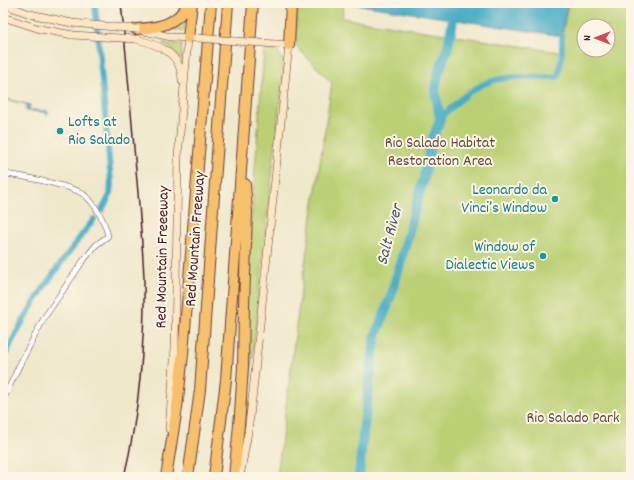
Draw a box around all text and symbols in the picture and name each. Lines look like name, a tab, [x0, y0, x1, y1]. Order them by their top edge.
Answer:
north arrow	[576, 18, 616, 58]
text: N	[580, 35, 596, 41]
place label: Lofts at Rio Salado	[68, 111, 130, 152]
marker: Lofts at Rio Salado	[55, 126, 65, 136]
park label: Rio Salado Habitat Restoration Area	[385, 132, 495, 173]
street label: Red Mountain Freeway	[180, 170, 212, 307]
place label: Leonardo da Vinci’s Window	[462, 179, 547, 220]
street label: Red Mountain Freeeway	[150, 185, 176, 329]
marker: Leonardo da Vinci’s Window	[550, 194, 560, 204]
water label: Salt River	[371, 200, 411, 268]
place label: Window of Dialectic Views	[445, 236, 535, 277]
marker: Window of Dialectic Views	[538, 251, 548, 261]
park label: Rio Salado Park	[527, 407, 619, 430]

